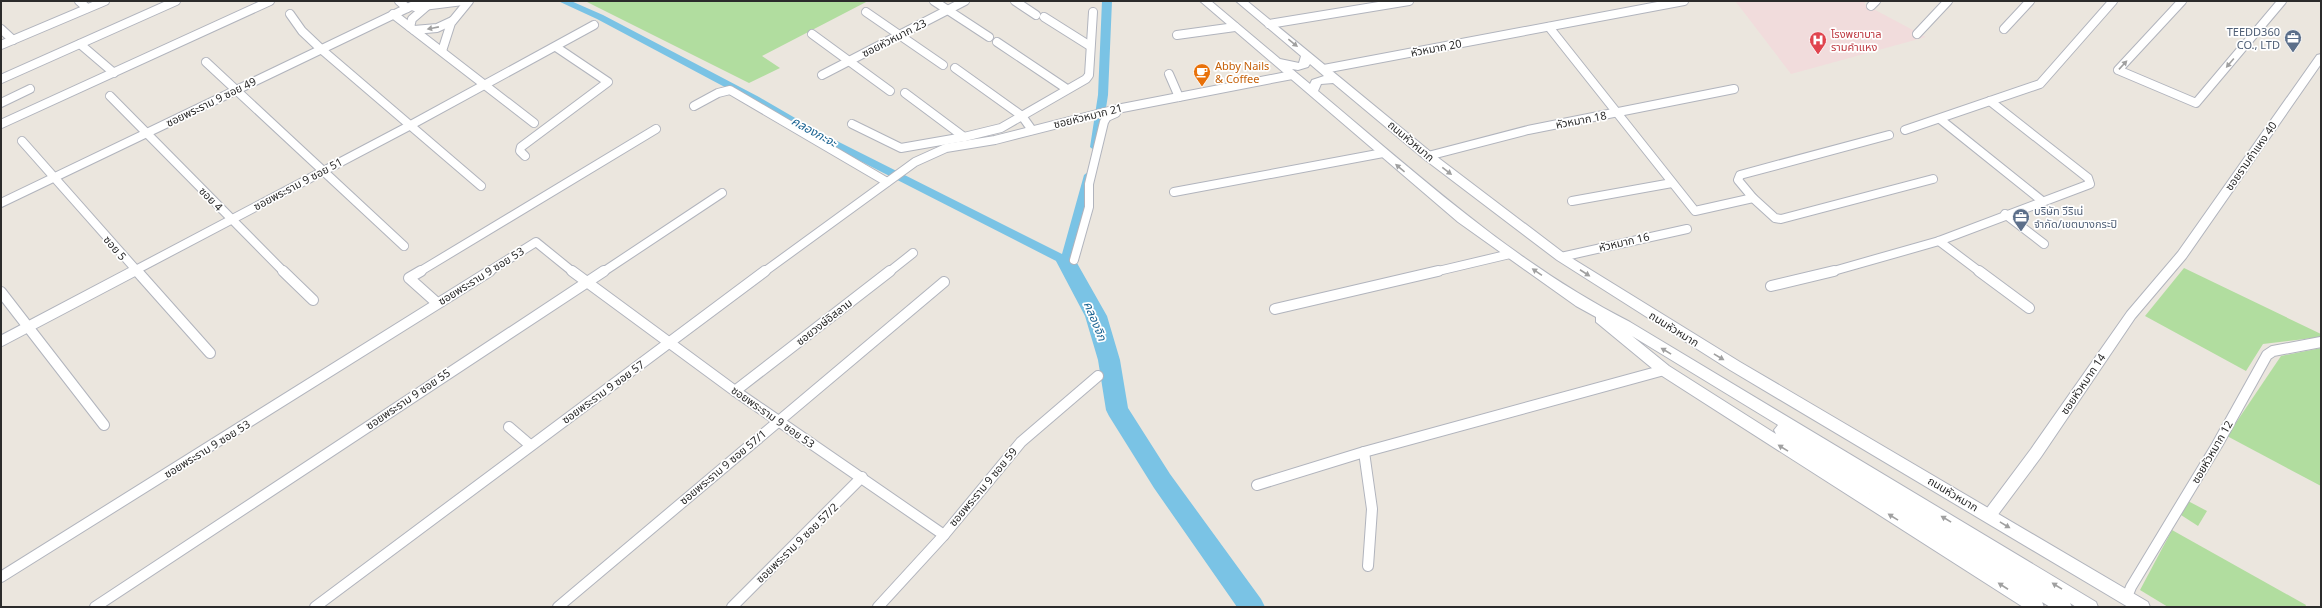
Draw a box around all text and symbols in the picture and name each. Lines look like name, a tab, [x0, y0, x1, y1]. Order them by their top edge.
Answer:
street label: ซอยหัวหมาก 23	[859, 15, 929, 60]
place label: TEEDD360 CO., LTD	[2227, 24, 2280, 52]
one-way arrow	[427, 26, 440, 32]
place label: โรงพยาบาล รามคำแหง	[1831, 26, 1882, 54]
office icon: TEEDD360 CO., LTD	[2283, 28, 2303, 53]
hospital icon: โรงพยาบาล รามคำแหง	[1808, 30, 1828, 55]
street label: หัวหมาก 20	[1409, 35, 1463, 60]
one-way arrow	[1287, 39, 1298, 48]
place label: Abby Nails & Coffee	[1215, 58, 1269, 86]
one-way arrow	[2225, 58, 2234, 68]
one-way arrow	[2118, 60, 2127, 70]
cafe icon: Abby Nails & Coffee	[1192, 62, 1212, 87]
street label: ซอยพระราม 9 ซอย 49	[163, 73, 258, 130]
street label: ซอยหัวหมาก 21	[1052, 100, 1124, 131]
street label: หัวหมาก 18	[1554, 107, 1608, 132]
water label: คลองกะจะ	[789, 112, 841, 151]
street label: ถนนหัวหมาก	[1385, 117, 1438, 164]
street label: ซอยรามคำแหง 40	[2221, 118, 2280, 193]
street label: ซอยพระราม 9 ซอย 51	[251, 154, 345, 213]
one-way arrow	[1395, 164, 1406, 172]
one-way arrow	[1441, 166, 1452, 175]
street label: ซอย 4	[196, 183, 227, 214]
place label: บริษัท วีริเน่ จำกัด/เขตบางกระปิ	[2034, 203, 2117, 231]
office icon: บริษัท วีริเน่ จำกัด/เขตบางกระปิ	[2011, 207, 2031, 232]
street label: หัวหมาก 16	[1597, 228, 1651, 255]
street label: ซอย 5	[100, 232, 130, 263]
street label: ซอยพระราม 9 ซอย 53	[435, 243, 527, 308]
one-way arrow	[1532, 268, 1542, 276]
one-way arrow	[1580, 269, 1590, 277]
street label: ซอยวงษ์อิสลาม	[793, 295, 855, 348]
water label: คลองจิก	[1080, 299, 1111, 344]
street label: ถนนหัวหมาก	[1646, 307, 1702, 350]
one-way arrow	[1660, 348, 1672, 355]
street label: ซอยหัวหมาก 14	[2057, 350, 2109, 417]
one-way arrow	[1713, 353, 1725, 360]
street label: ซอยพระราม 9 ซอย 57	[558, 357, 647, 427]
street label: ซอยพระราม 9 ซอย 55	[363, 365, 453, 432]
street label: ซอยพระราม 9 ซอย 53	[729, 382, 818, 451]
street label: ซอยพระราม 9 ซอย 53	[161, 416, 253, 481]
street label: ซอยหัวหมาก 12	[2187, 417, 2236, 486]
street label: ซอยพระราม 9 ซอย 57/1	[676, 426, 769, 507]
street label: ซอยพระราม 9 ซอย 59	[945, 444, 1020, 529]
one-way arrow	[1777, 444, 1789, 451]
street label: ถนนหัวหมาก	[1925, 473, 1981, 514]
street label: ซอยพระราม 9 ซอย 57/2	[752, 499, 841, 586]
one-way arrow	[1888, 513, 1898, 521]
one-way arrow	[1941, 515, 1951, 523]
one-way arrow	[1999, 522, 2011, 529]
one-way arrow	[1998, 582, 2008, 590]
one-way arrow	[2051, 583, 2063, 590]

